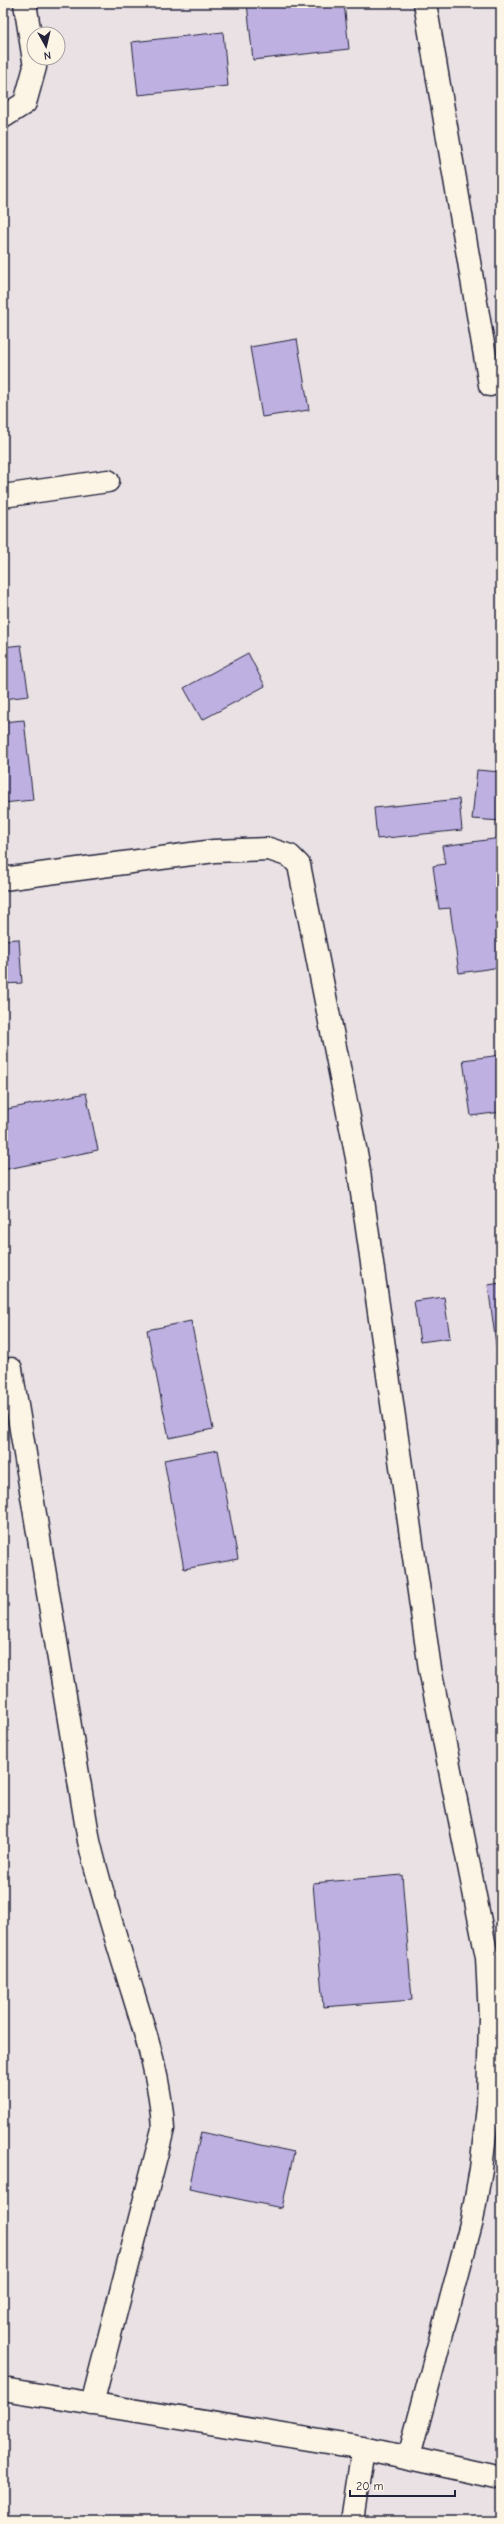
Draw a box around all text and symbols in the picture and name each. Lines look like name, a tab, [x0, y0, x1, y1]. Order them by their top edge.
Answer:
north arrow	[26, 26, 66, 66]
text: N	[43, 48, 52, 62]
scale bar	[350, 2472, 455, 2498]
text: 20 m	[356, 2479, 384, 2493]

